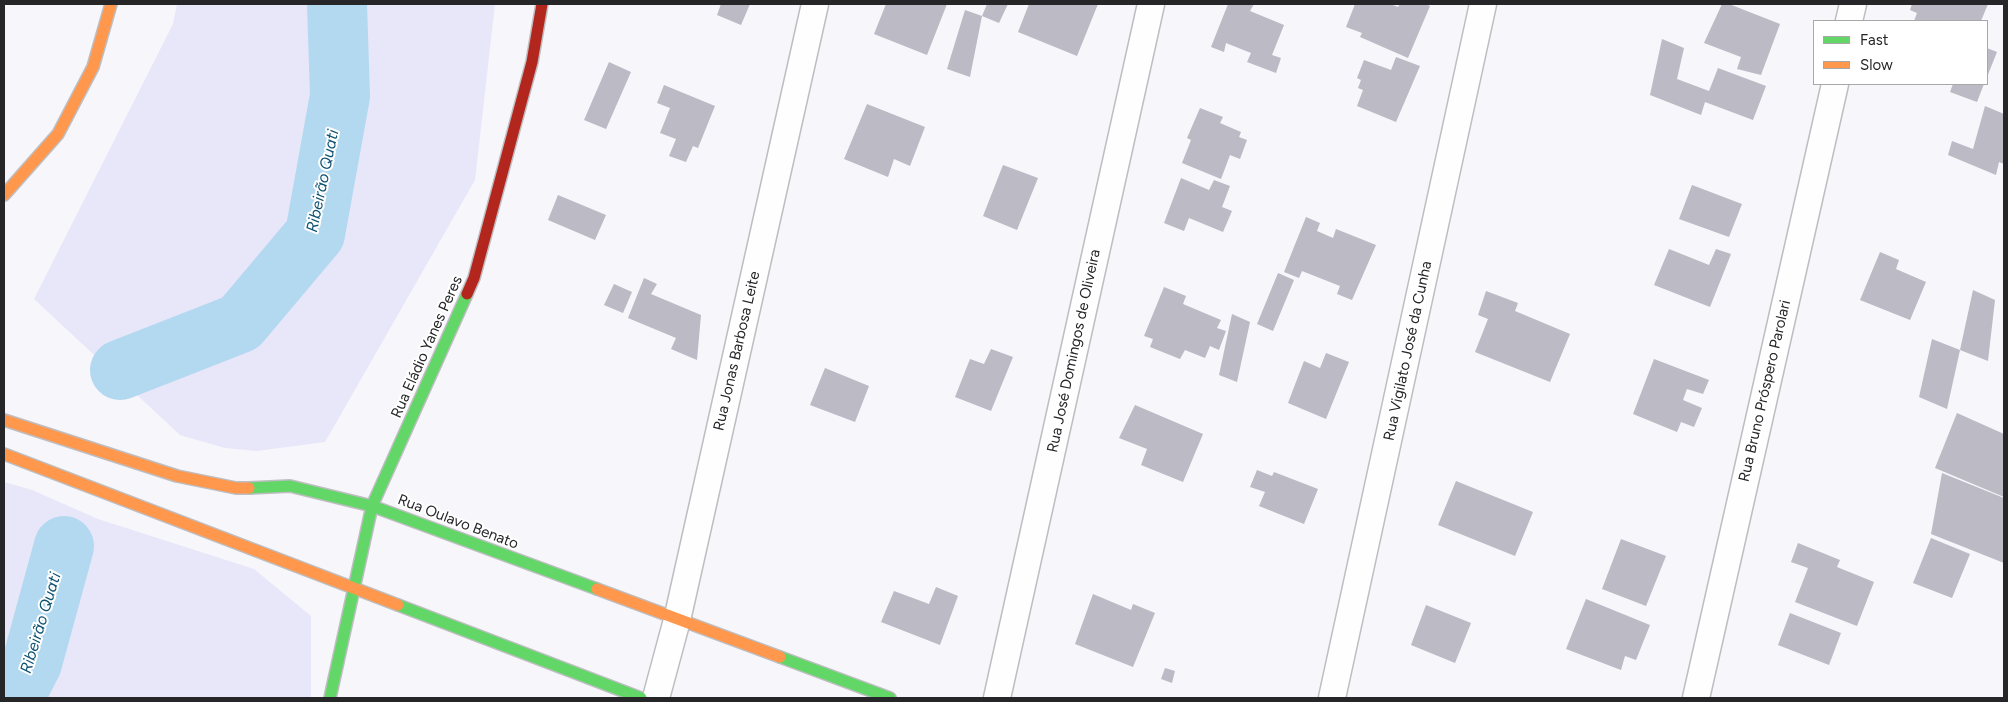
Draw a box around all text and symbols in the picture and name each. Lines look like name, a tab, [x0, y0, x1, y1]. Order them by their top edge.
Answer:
legend	[1813, 20, 1988, 85]
text: Fast	[1860, 31, 1888, 49]
text: Slow	[1860, 56, 1893, 74]
water label: Ribeirão Quati	[303, 128, 343, 234]
street label: Rua José Domingos de Oliveira	[1044, 248, 1104, 454]
street label: Rua Vigilato José da Cunha	[1380, 259, 1436, 443]
street label: Rua Jonas Barbosa Leite	[710, 269, 764, 433]
street label: Rua Eládio Yanes Peres	[388, 273, 466, 421]
street label: Rua Bruno Próspero Parolari	[1735, 298, 1795, 484]
street label: Rua Oulavo Benato	[395, 491, 521, 553]
water label: Ribeirão Quati	[17, 570, 65, 676]

